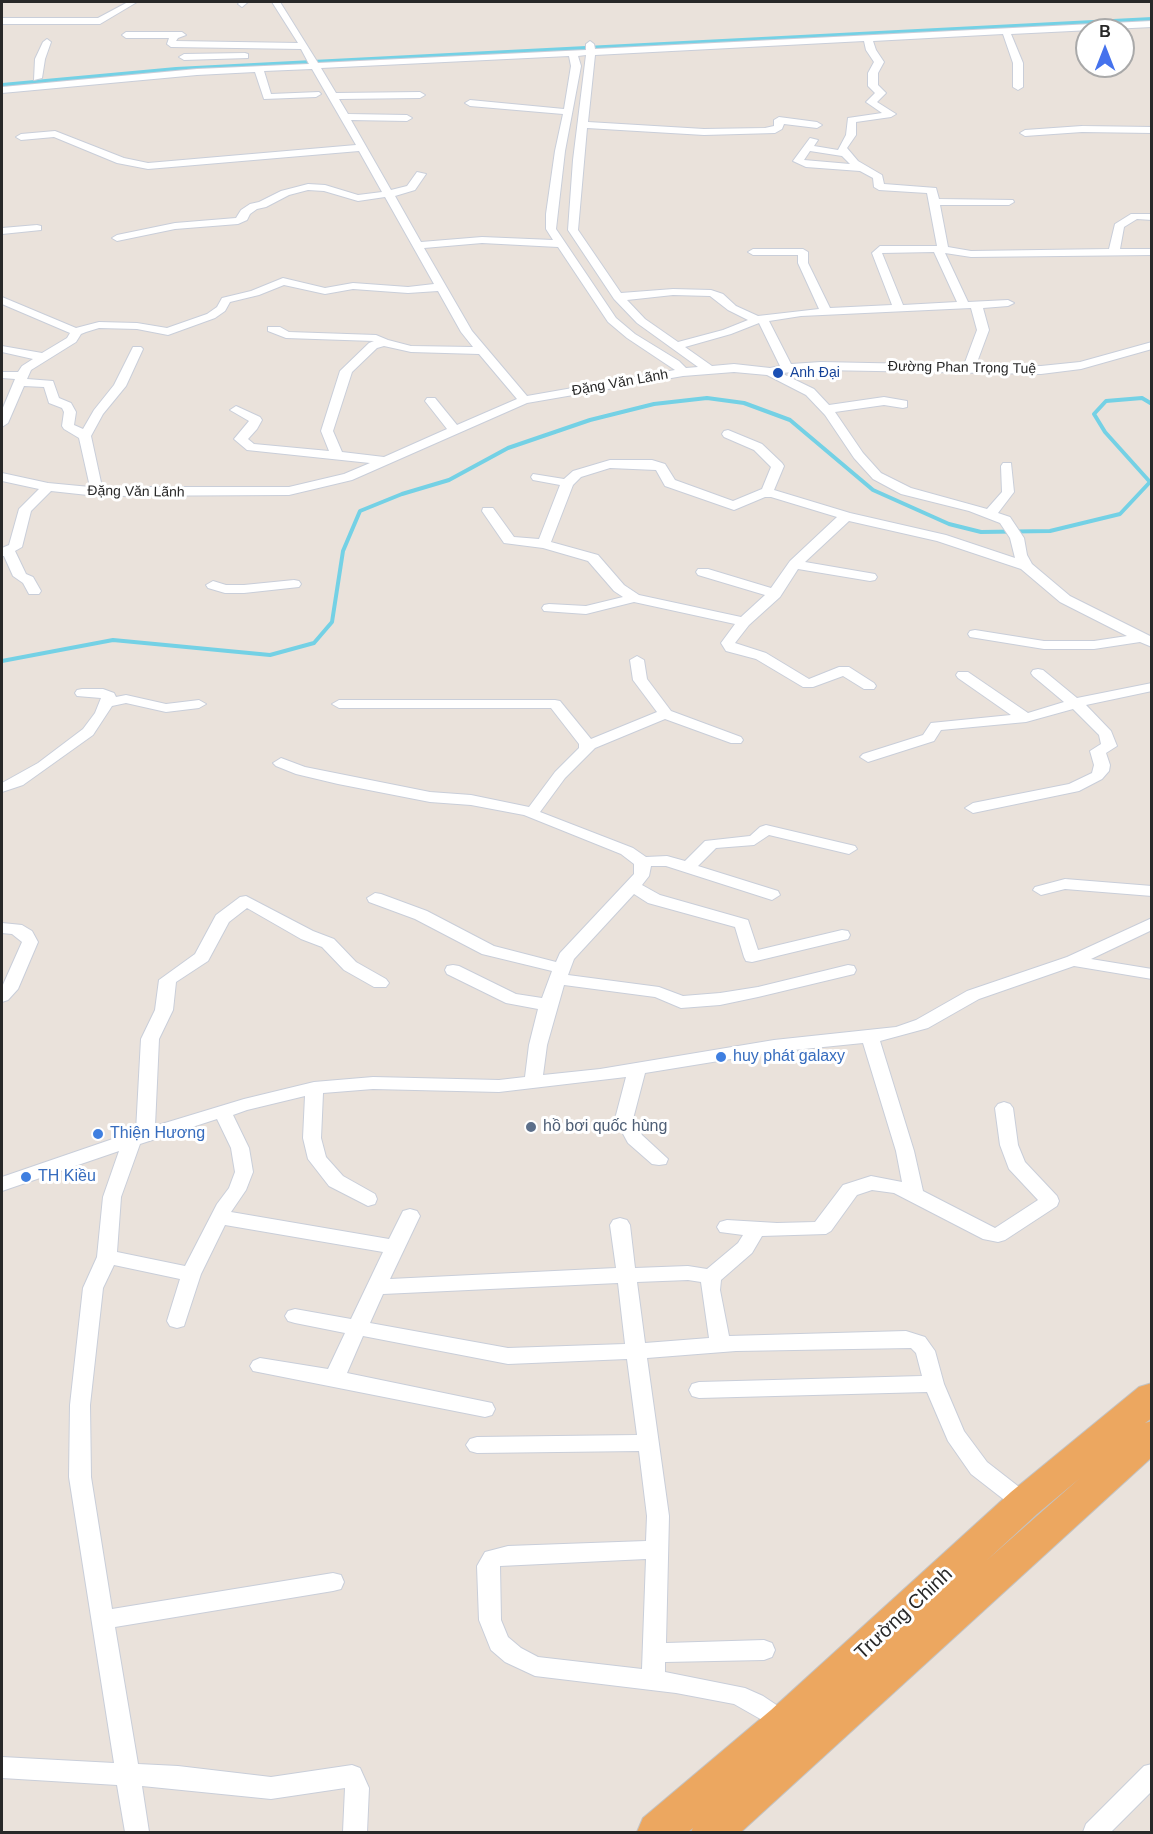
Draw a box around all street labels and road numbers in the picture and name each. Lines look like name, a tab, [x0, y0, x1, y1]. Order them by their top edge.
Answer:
street label: Đường Phan Trọng Tuệ	[888, 358, 1036, 378]
street label: Đặng Văn Lãnh	[571, 366, 669, 400]
street label: Đặng Văn Lãnh	[87, 483, 185, 501]
street label: Trường Chinh	[850, 1563, 958, 1665]

